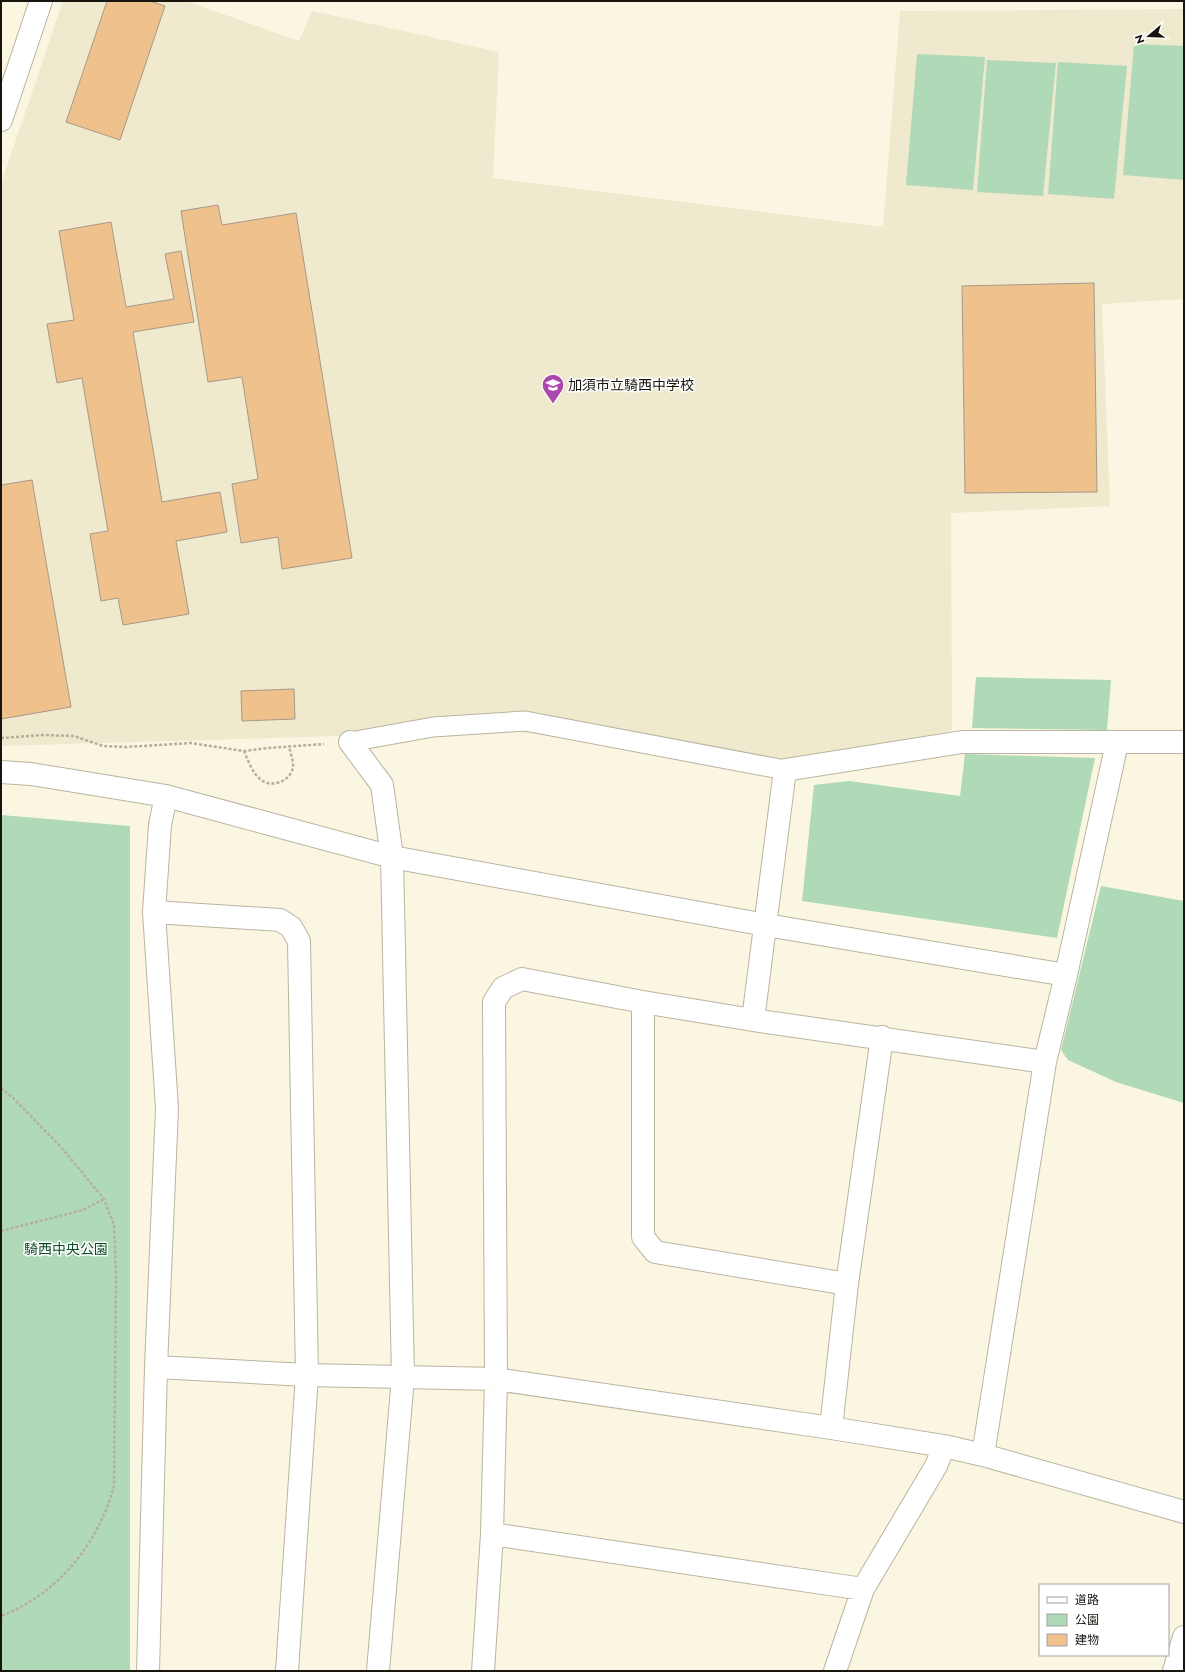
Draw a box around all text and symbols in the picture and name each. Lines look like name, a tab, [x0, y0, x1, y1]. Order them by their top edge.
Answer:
north arrow	[1129, 16, 1169, 56]
text: N	[1131, 33, 1149, 46]
school or university icon: 加須市立騎西中学校	[540, 372, 566, 405]
place label: 加須市立騎西中学校	[568, 375, 694, 395]
park label: 騎西中央公園	[24, 1239, 108, 1259]
legend	[1039, 1584, 1169, 1656]
text: 道路	[1075, 1591, 1099, 1609]
text: 公園	[1075, 1611, 1099, 1629]
text: 建物	[1075, 1631, 1099, 1649]

